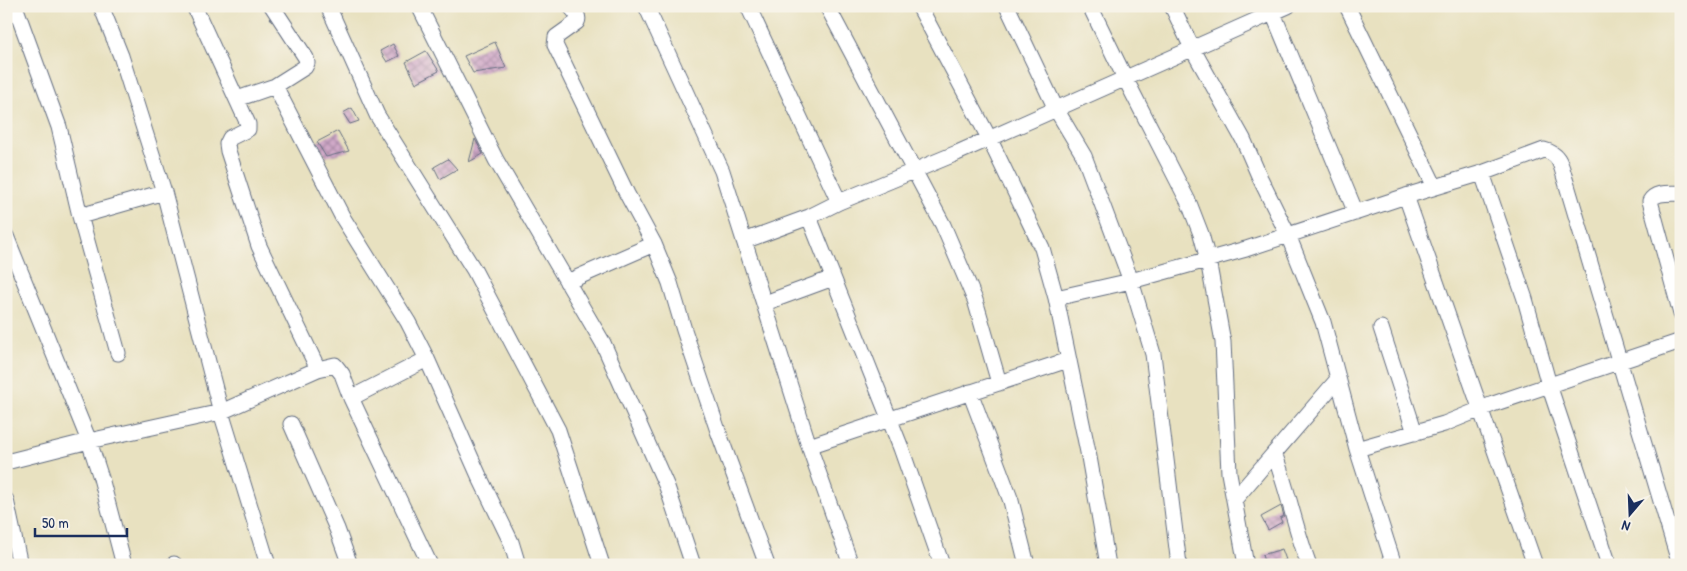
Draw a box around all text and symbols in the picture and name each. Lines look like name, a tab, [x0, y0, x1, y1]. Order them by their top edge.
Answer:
north arrow	[1604, 488, 1654, 538]
scale bar	[35, 506, 128, 538]
text: 50 m	[42, 512, 69, 533]
text: N	[1618, 516, 1632, 537]

